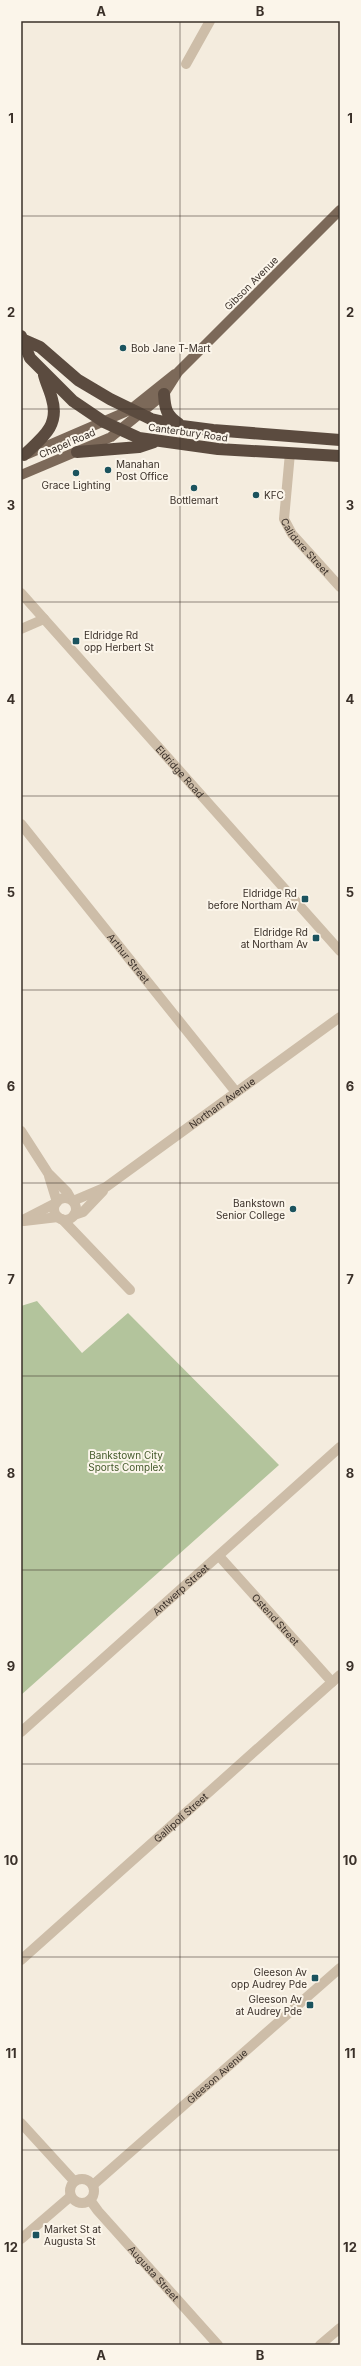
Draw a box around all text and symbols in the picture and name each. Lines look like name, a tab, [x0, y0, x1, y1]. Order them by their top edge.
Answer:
text: A	[96, 3, 106, 19]
text: B	[256, 3, 265, 19]
text: 1	[8, 110, 14, 126]
text: 1	[347, 110, 353, 126]
street label: Gibson Avenue	[222, 253, 281, 312]
text: 2	[7, 304, 15, 320]
text: 2	[346, 304, 354, 320]
place label: Bob Jane T-Mart	[131, 342, 211, 354]
marker: Bob Jane T-Mart	[118, 343, 128, 353]
street label: Canterbury Road	[147, 420, 229, 444]
street label: Chapel Road	[37, 426, 97, 460]
place label: Manahan Post Office	[116, 458, 168, 482]
marker: Manahan Post Office	[103, 465, 113, 475]
marker: Grace Lighting	[71, 468, 81, 478]
place label: Grace Lighting	[41, 479, 111, 491]
marker: Bottlemart	[189, 483, 199, 493]
place label: KFC	[264, 489, 284, 501]
marker: KFC	[251, 490, 261, 500]
place label: Bottlemart	[170, 494, 219, 506]
text: 3	[7, 497, 15, 513]
text: 3	[346, 497, 354, 513]
street label: Calidore Street	[278, 516, 332, 578]
place label: Eldridge Rd opp Herbert St	[84, 629, 155, 653]
marker: Eldridge Rd opp Herbert St	[71, 636, 81, 646]
text: 4	[7, 691, 16, 707]
text: 4	[346, 691, 355, 707]
street label: Eldridge Road	[154, 743, 206, 800]
text: 5	[7, 884, 15, 900]
text: 5	[346, 884, 354, 900]
place label: Eldridge Rd before Northam Av	[208, 887, 297, 911]
marker: Eldridge Rd before Northam Av	[300, 894, 310, 904]
place label: Eldridge Rd at Northam Av	[241, 926, 308, 950]
street label: Arthur Street	[105, 931, 153, 986]
marker: Eldridge Rd at Northam Av	[311, 933, 321, 943]
street label: Northam Avenue	[186, 1075, 257, 1131]
text: 6	[7, 1078, 15, 1094]
text: 6	[346, 1078, 354, 1094]
place label: Bankstown Senior College	[216, 1197, 285, 1221]
marker: Bankstown Senior College	[288, 1204, 298, 1214]
text: 7	[7, 1271, 15, 1287]
text: 7	[346, 1271, 354, 1287]
park label: Bankstown City Sports Complex	[88, 1449, 164, 1473]
text: 8	[7, 1465, 15, 1481]
text: 8	[346, 1465, 354, 1481]
street label: Antwerp Street	[150, 1561, 212, 1618]
street label: Ostend Street	[250, 1591, 302, 1648]
text: 9	[7, 1658, 15, 1674]
text: 9	[346, 1658, 354, 1674]
street label: Gallipoli Street	[151, 1790, 211, 1845]
text: 10	[4, 1852, 18, 1868]
text: 10	[343, 1852, 357, 1868]
place label: Gleeson Av opp Audrey Pde	[231, 1966, 307, 1990]
marker: Gleeson Av opp Audrey Pde	[310, 1973, 320, 1983]
place label: Gleeson Av at Audrey Pde	[235, 1993, 302, 2017]
marker: Gleeson Av at Audrey Pde	[305, 2000, 315, 2010]
text: 11	[5, 2045, 17, 2061]
text: 11	[344, 2045, 356, 2061]
street label: Gleeson Avenue	[184, 2046, 250, 2106]
place label: Market St at Augusta St	[44, 2223, 102, 2247]
marker: Market St at Augusta St	[31, 2230, 41, 2240]
text: 12	[4, 2239, 18, 2255]
text: 12	[343, 2239, 357, 2255]
street label: Augusta Street	[126, 2243, 182, 2304]
text: A	[96, 2347, 106, 2363]
text: B	[256, 2347, 265, 2363]

